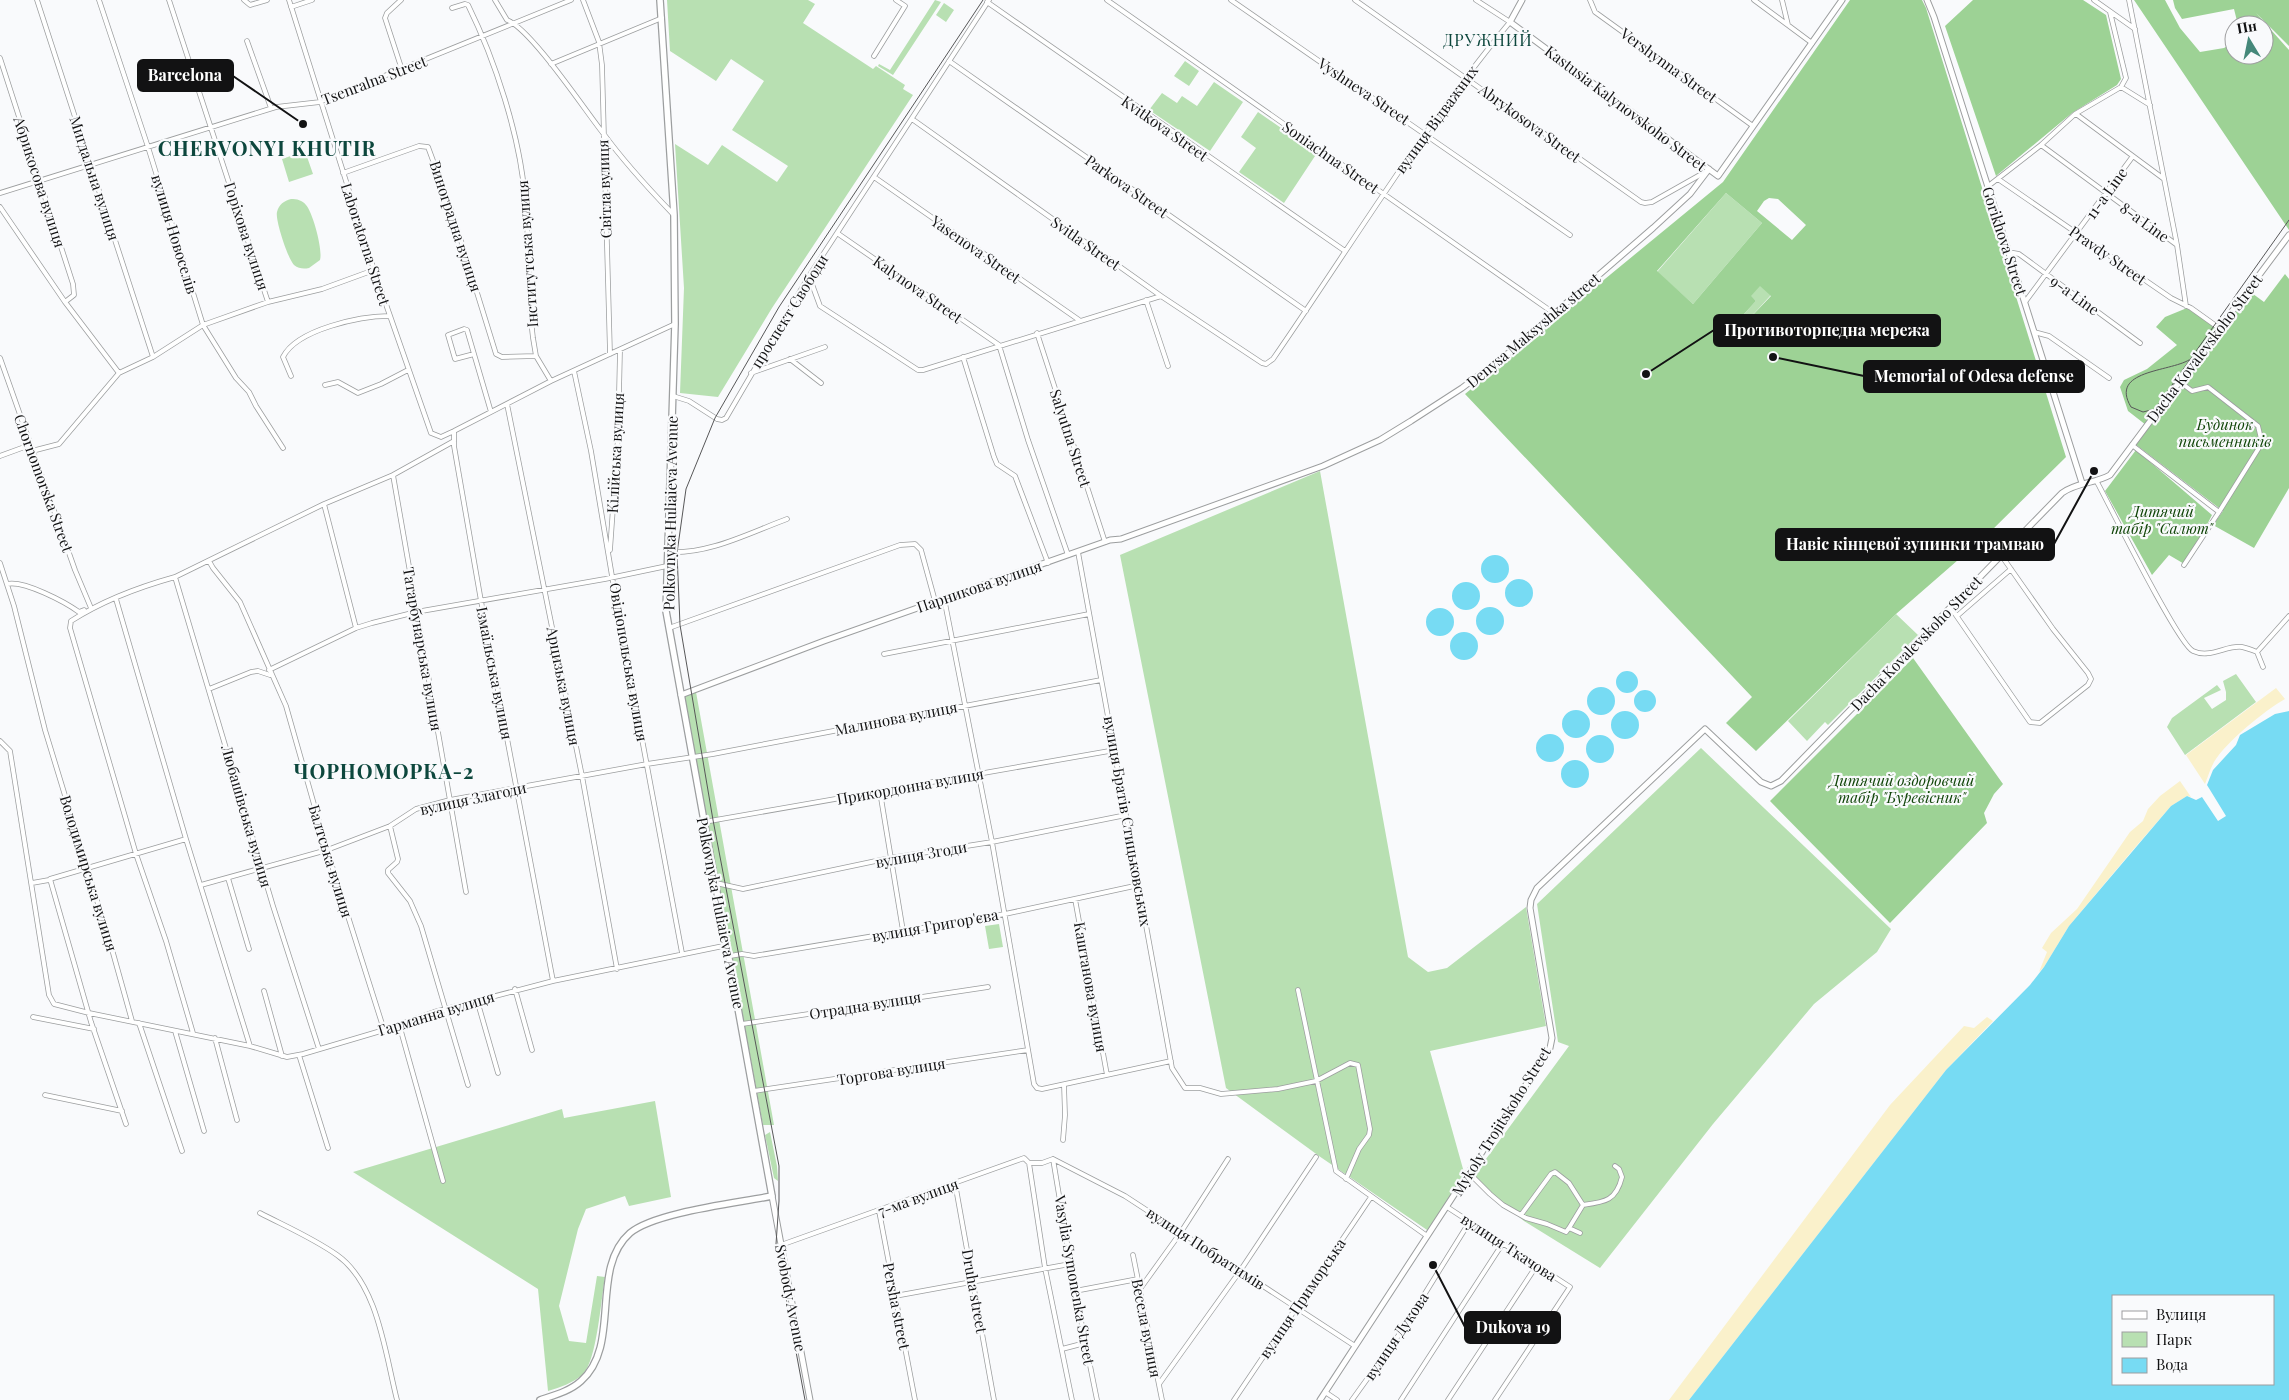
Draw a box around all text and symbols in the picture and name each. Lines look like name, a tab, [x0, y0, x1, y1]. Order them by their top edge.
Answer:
north arrow	[2224, 15, 2274, 65]
text: Пн	[2235, 16, 2258, 38]
street label: Vershynna Street	[1616, 23, 1722, 107]
district label: ДРУЖНИЙ	[1443, 29, 1533, 50]
street label: Kastusia Kalynovskoho Street	[1541, 41, 1711, 176]
street label: Tsenralna Street	[319, 51, 430, 109]
street label: Vyshneva Street	[1313, 52, 1414, 130]
callout: Barcelona	[138, 60, 233, 91]
street label: вулиця Відважних	[1390, 61, 1482, 177]
text: Barcelona	[148, 64, 223, 85]
street label: Abrykosova Street	[1474, 79, 1585, 167]
street label: Kvitkova Street	[1118, 91, 1213, 166]
street label: Абрикосова вулиця	[9, 113, 71, 250]
street label: Мигдальна вулиця	[65, 113, 125, 243]
street label: Soniachna Street	[1279, 116, 1384, 198]
district label: CHERVONYI KHUTIR	[158, 134, 376, 161]
street label: Світла вулиця	[592, 139, 616, 239]
street label: Parkova Street	[1082, 150, 1173, 222]
street label: Виноградна вулиця	[425, 158, 487, 294]
street label: 11-a Line	[2081, 163, 2131, 223]
street label: вулиця Новоселів	[147, 172, 203, 296]
street label: Горіхова вулиця	[220, 179, 274, 293]
street label: Laboratorna Street	[337, 180, 395, 308]
street label: Інститутська вулиця	[512, 180, 542, 328]
street label: Gorikhova Street	[1978, 184, 2032, 299]
street label: 8-a Line	[2116, 197, 2174, 247]
street label: Yasenova Street	[926, 210, 1025, 288]
street label: Svitla Street	[1047, 212, 1125, 275]
street label: Pravdy Street	[2065, 221, 2151, 289]
street label: проспект Свободи	[746, 250, 832, 372]
street label: Kalynova Street	[869, 251, 967, 328]
street label: Denysa Maksyshka street	[1462, 268, 1605, 392]
street label: Dacha Kovalevskoho Street	[2142, 269, 2267, 426]
street label: 9-a Line	[2047, 270, 2103, 320]
callout: Противоторпедна мережа	[1714, 315, 1940, 346]
text: Противоторпедна мережа	[1724, 319, 1931, 340]
callout: Memorial of Odesa defense	[1864, 361, 2084, 392]
text: Memorial of Odesa defense	[1874, 365, 2074, 386]
street label: Salyutna Street	[1046, 387, 1096, 490]
street label: Кілійська вулиця	[602, 392, 628, 514]
street label: Chornomorska Street	[10, 411, 79, 555]
park label: Будинок письменників	[2178, 414, 2272, 451]
street label: Polkovnyka Huliaieva Avenue	[658, 416, 682, 610]
park label: Дитячий табір "Салют"	[2111, 501, 2215, 538]
callout: Навіс кінцевої зупинки трамваю	[1776, 529, 2054, 560]
text: Навіс кінцевої зупинки трамваю	[1786, 533, 2044, 554]
street label: Парникова вулиця	[914, 555, 1044, 617]
street label: Татарбунарська вулиця	[399, 566, 447, 732]
street label: Dacha Kovalevskoho Street	[1846, 571, 1986, 715]
street label: Овідіопольська вулиця	[605, 581, 653, 743]
street label: Ізмаїльська вулиця	[472, 605, 518, 741]
street label: Арцизька вулиця	[542, 624, 585, 747]
street label: Малинова вулиця	[833, 696, 959, 740]
street label: вулиця Братів Стицьковських	[1100, 714, 1156, 928]
street label: Любашівська вулиця	[217, 742, 277, 890]
district label: ЧОРНОМОРКА-2	[294, 757, 474, 784]
street label: Прикордонна вулиця	[835, 763, 985, 809]
park label: Дитячий оздоровчий табір "Буревісник"	[1827, 770, 1975, 807]
street label: вулиця Злагоди	[418, 777, 528, 819]
street label: Володимирська вулиця	[56, 792, 122, 954]
street label: Балтська вулиця	[304, 802, 358, 920]
street label: Polkovnyka Huliaieva Avenue	[693, 816, 749, 1010]
street label: вулиця Згоди	[874, 836, 968, 872]
street label: вулиця Григор'єва	[870, 904, 1000, 946]
street label: Каштанова вулиця	[1070, 920, 1112, 1054]
street label: Гарманна вулиця	[375, 986, 497, 1040]
street label: Отрадна вулиця	[808, 986, 922, 1024]
street label: Mykoly Trojitskoho Street	[1447, 1042, 1555, 1199]
street label: Торгова вулиця	[835, 1053, 947, 1089]
street label: 7-ма вулиця	[875, 1173, 961, 1221]
street label: Vasylia Symonenka Street	[1050, 1193, 1100, 1367]
street label: вулиця Побратимів	[1143, 1202, 1269, 1294]
street label: вулиця Ткачова	[1457, 1209, 1561, 1286]
street label: вулиця Приморська	[1254, 1234, 1350, 1362]
street label: Svobody Avenue	[771, 1243, 811, 1353]
street label: Druha street	[958, 1247, 992, 1335]
street label: Persha street	[879, 1261, 915, 1352]
street label: Весела вулиця	[1128, 1277, 1166, 1379]
street label: вулиця Дукова	[1359, 1288, 1433, 1384]
legend	[2112, 1295, 2274, 1385]
text: Вулиця	[2156, 1304, 2206, 1324]
callout: Dukova 19	[1465, 1312, 1560, 1343]
text: Dukova 19	[1476, 1316, 1551, 1337]
text: Парк	[2156, 1329, 2192, 1349]
text: Вода	[2156, 1354, 2189, 1374]

